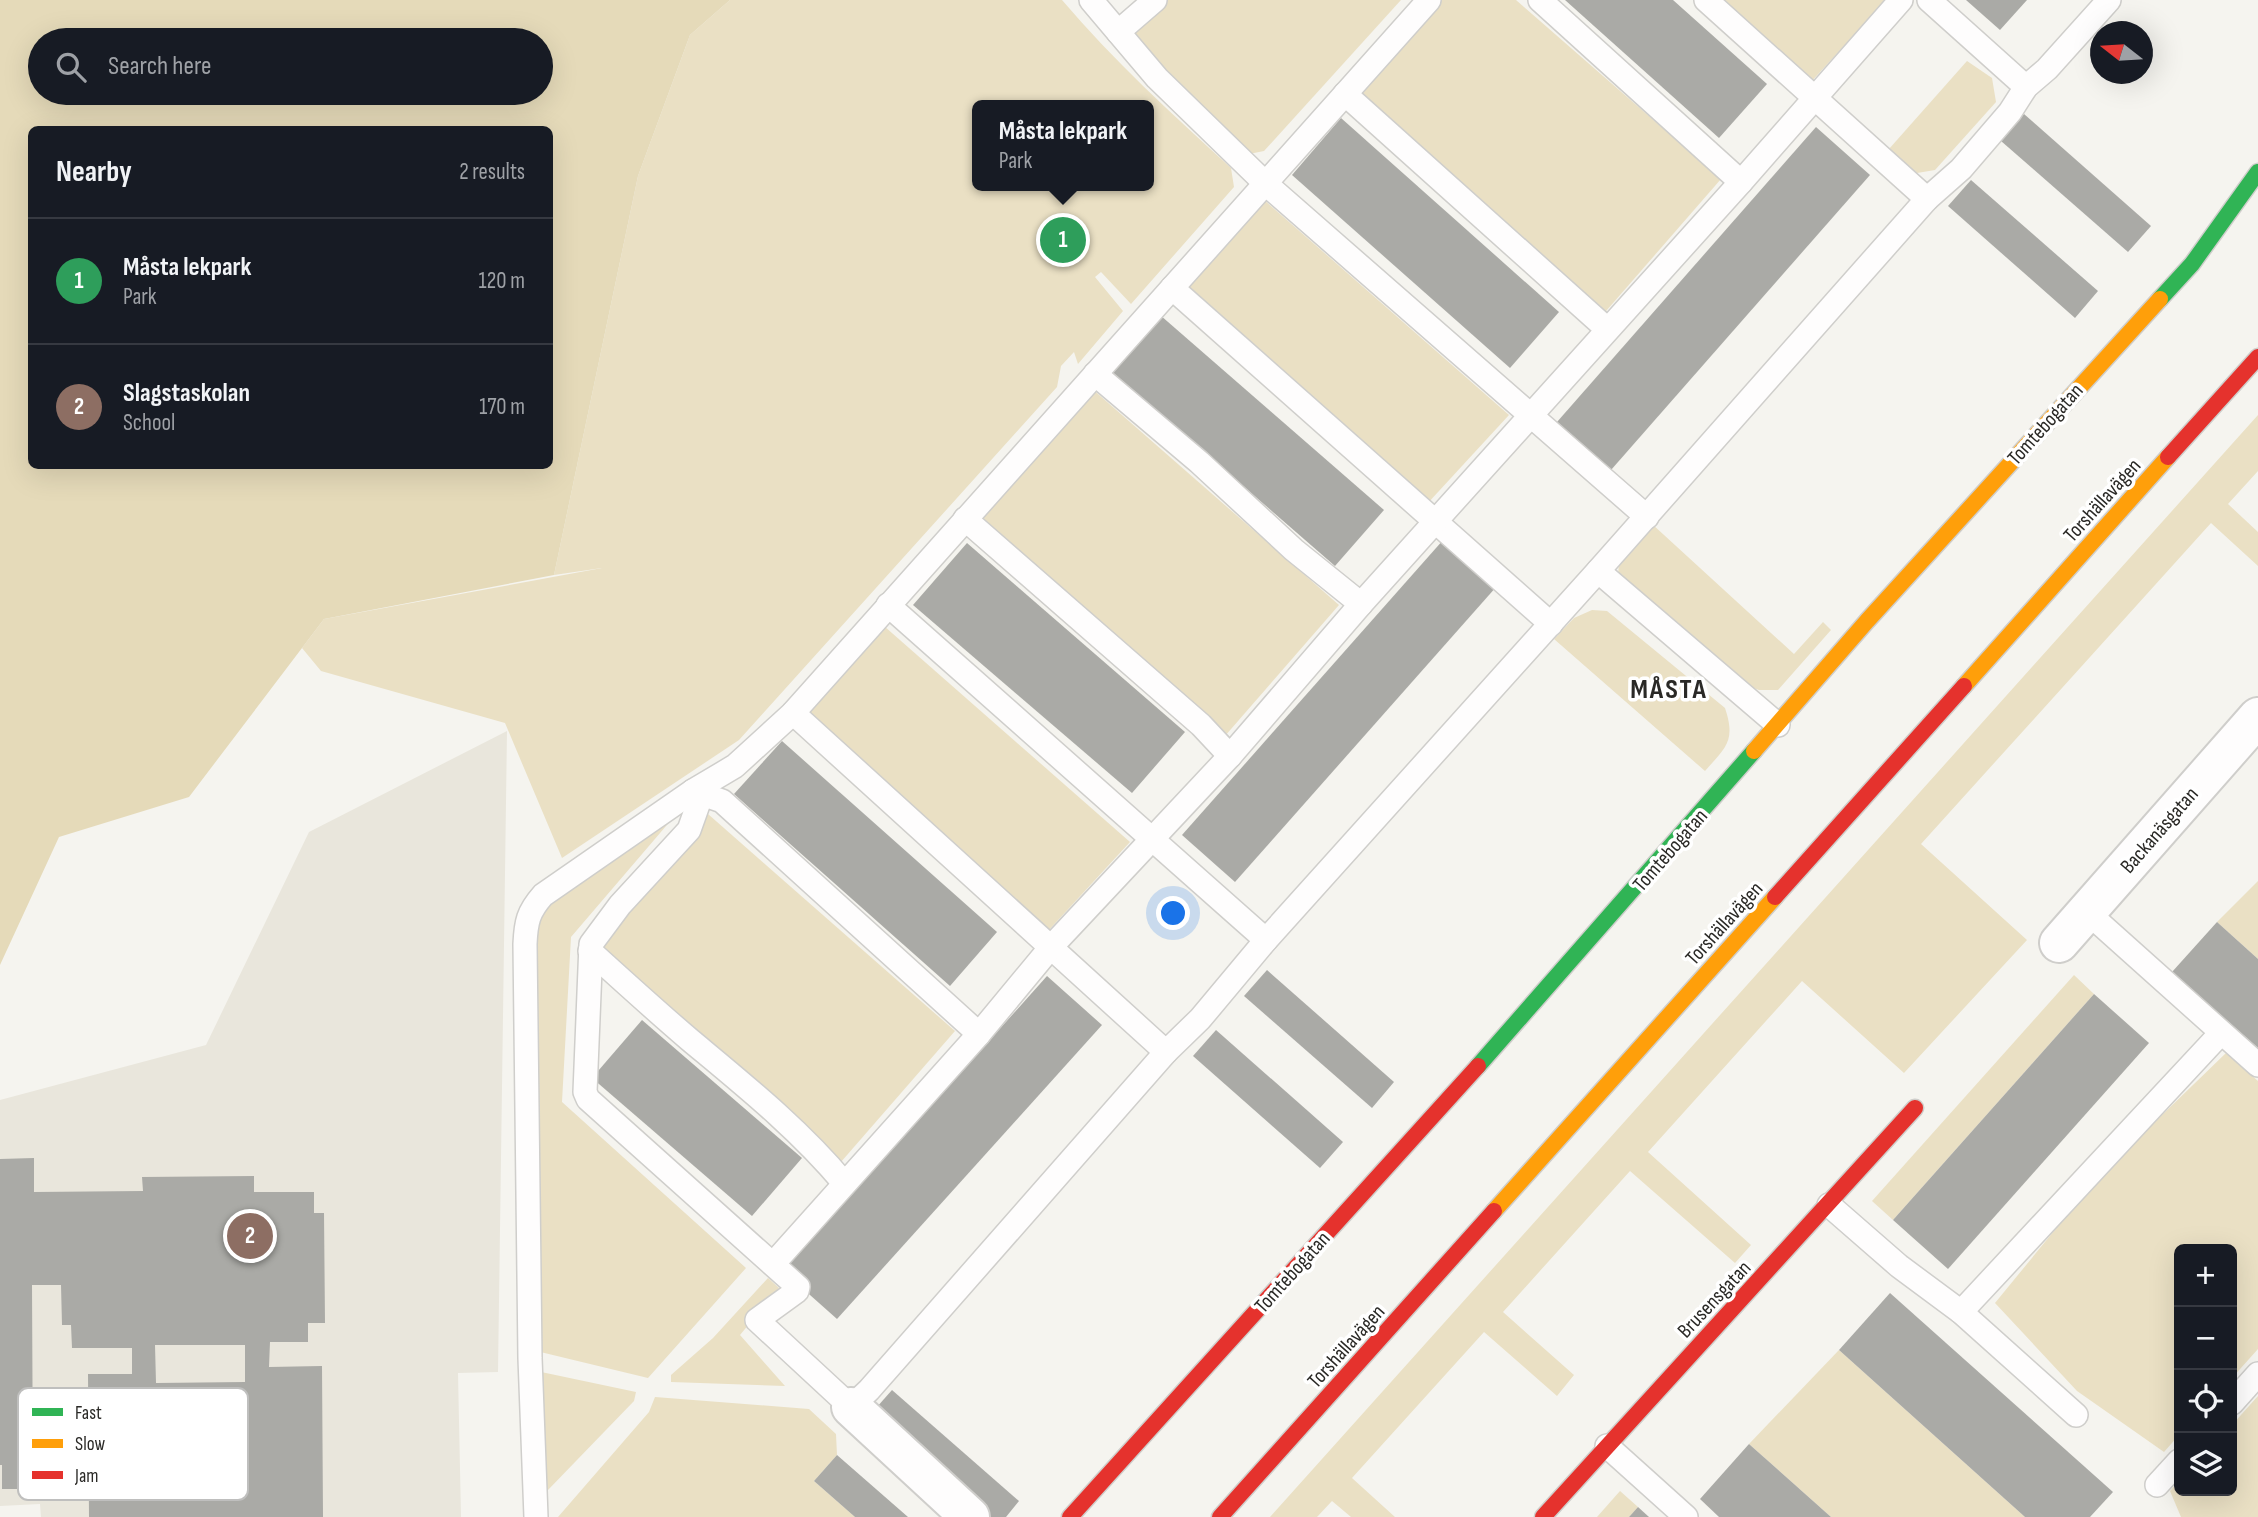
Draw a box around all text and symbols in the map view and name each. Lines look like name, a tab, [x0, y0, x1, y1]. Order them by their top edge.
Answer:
north arrow	[2090, 21, 2153, 84]
search box	[28, 28, 553, 105]
icon: search	[52, 48, 90, 86]
text: Search here	[108, 51, 211, 82]
popup	[972, 100, 1154, 191]
text: Måsta lekpark	[999, 116, 1127, 147]
text: Park	[999, 147, 1032, 175]
text: Nearby	[56, 154, 132, 190]
text: 2 results	[459, 158, 525, 186]
pin: 1	[1040, 214, 1086, 266]
text: Måsta lekpark	[123, 252, 252, 283]
text: 1	[74, 267, 84, 295]
text: 120 m	[479, 267, 525, 295]
text: Park	[123, 283, 157, 311]
text: Slagstaskolan	[123, 378, 250, 409]
street label: Tomtebogatan	[2002, 378, 2088, 470]
text: 2	[74, 393, 84, 421]
text: 170 m	[479, 393, 525, 421]
text: School	[123, 409, 175, 437]
street label: Torshällavägen	[2058, 453, 2146, 547]
district label: MÅSTA	[1630, 673, 1708, 706]
street label: Backanäsgatan	[2115, 782, 2204, 879]
street label: Tomtebogatan	[1628, 804, 1713, 897]
street label: Torshällavägen	[1680, 876, 1768, 970]
your location	[1156, 896, 1190, 930]
pin: 2	[227, 1210, 273, 1262]
street label: Tomtebogatan	[1249, 1226, 1335, 1318]
map controls	[2174, 1244, 2237, 1496]
button: +	[2174, 1244, 2237, 1307]
street label: Brusensgatan	[1672, 1256, 1756, 1343]
street label: Torshällavägen	[1302, 1299, 1390, 1393]
button: −	[2174, 1307, 2237, 1370]
button: locate	[2174, 1370, 2237, 1433]
legend	[18, 1388, 248, 1500]
text: Fast	[75, 1402, 102, 1425]
text: Slow	[75, 1433, 105, 1456]
button: layers	[2174, 1433, 2237, 1496]
text: Jam	[74, 1465, 98, 1488]

